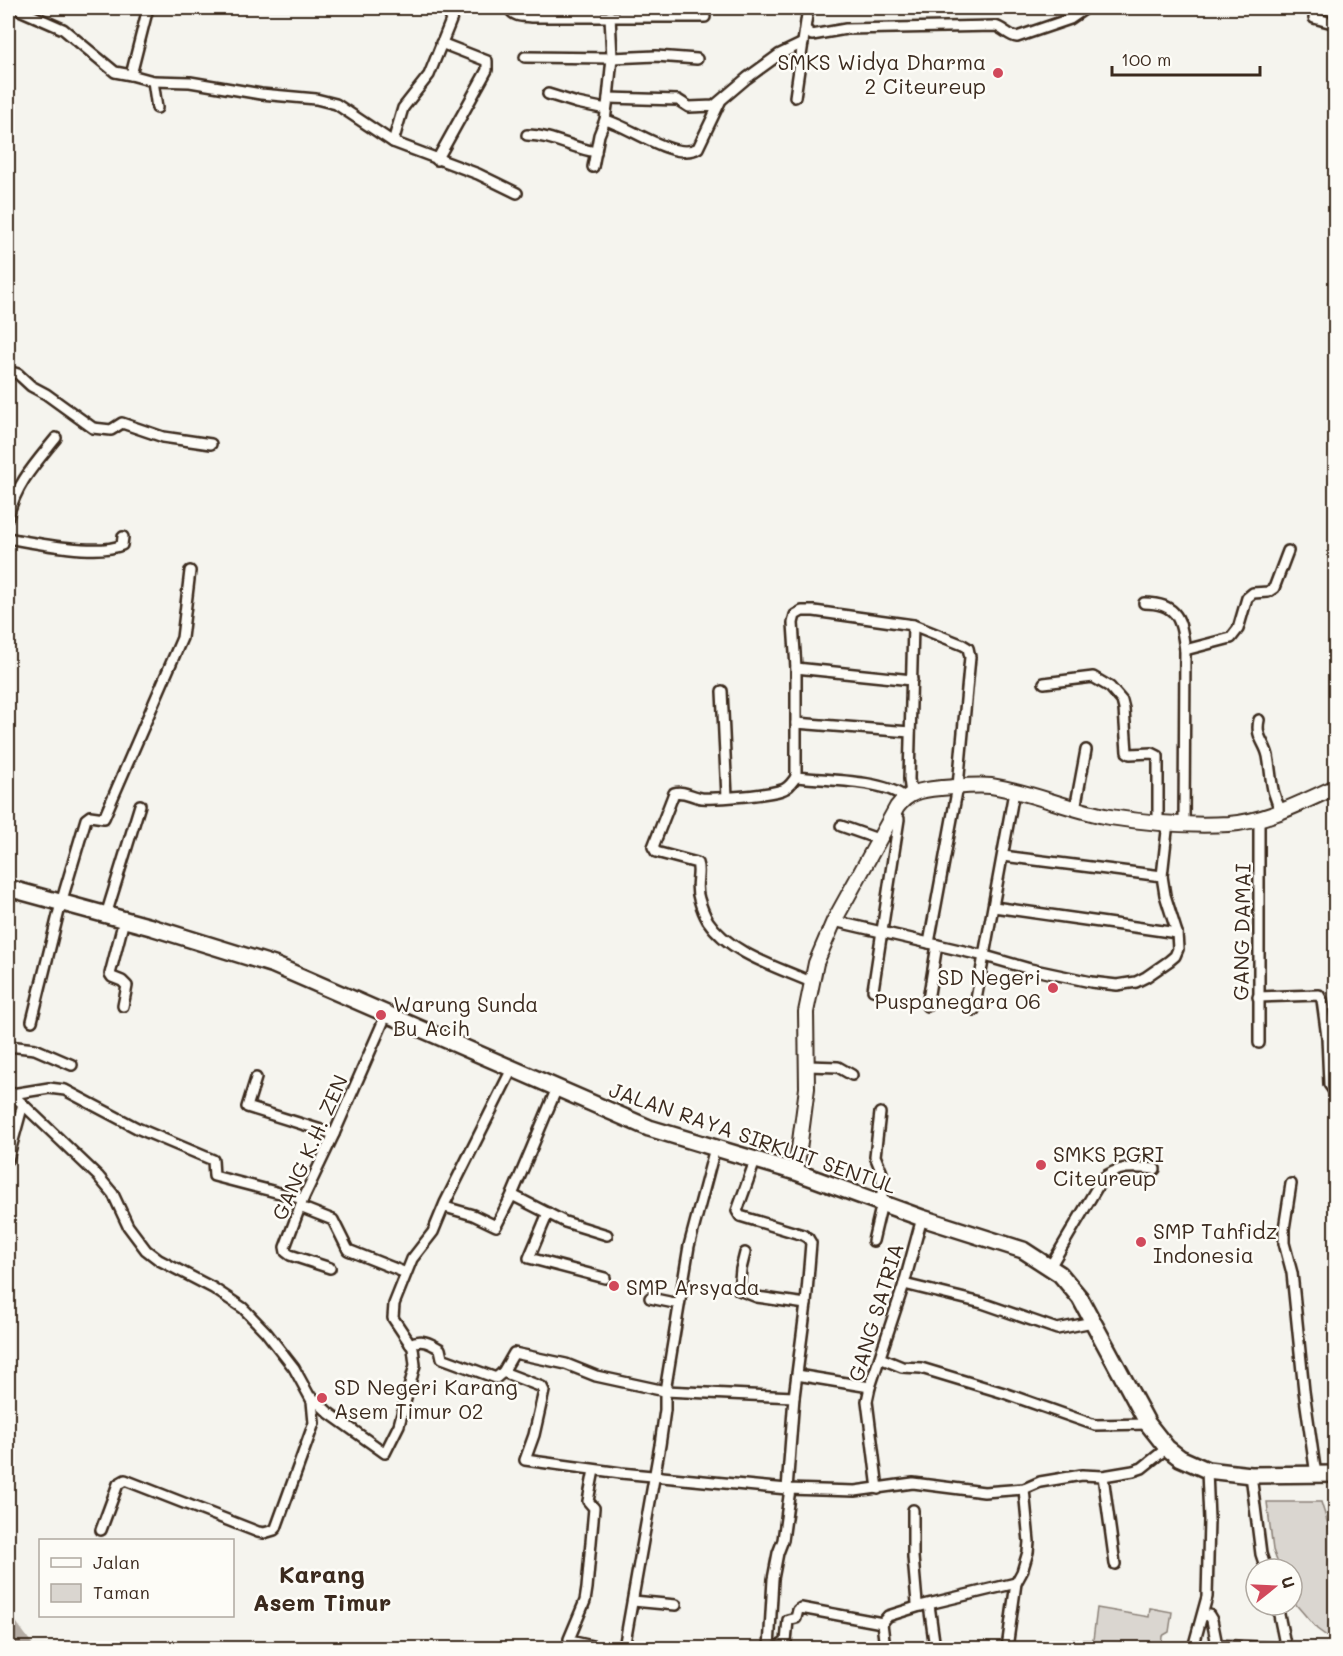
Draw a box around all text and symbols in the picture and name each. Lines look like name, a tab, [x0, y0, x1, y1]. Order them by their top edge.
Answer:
scale bar	[1112, 39, 1260, 77]
text: 100 m	[1121, 47, 1171, 71]
place label: SMKS Widya Dharma 2 Citeureup	[777, 48, 986, 99]
marker: SMKS Widya Dharma 2 Citeureup	[991, 66, 1005, 80]
street label: GANG DAMAI	[1226, 863, 1256, 1001]
place label: SD Negeri Puspanegara 06	[875, 963, 1041, 1014]
marker: SD Negeri Puspanegara 06	[1046, 981, 1060, 995]
place label: Warung Sunda Bu Acih	[393, 990, 538, 1041]
marker: Warung Sunda Bu Acih	[374, 1008, 388, 1022]
street label: GANG K.H. ZEN	[265, 1070, 353, 1224]
street label: JALAN RAYA SIRKUIT SENTUL	[606, 1075, 900, 1199]
place label: SMKS PGRI Citeureup	[1053, 1140, 1164, 1191]
marker: SMKS PGRI Citeureup	[1034, 1158, 1048, 1172]
place label: SMP Tahfidz Indonesia	[1153, 1217, 1277, 1268]
marker: SMP Tahfidz Indonesia	[1134, 1235, 1148, 1249]
street label: GANG SATRIA	[841, 1240, 909, 1384]
place label: SMP Arsyada	[626, 1273, 760, 1300]
marker: SMP Arsyada	[607, 1279, 621, 1293]
place label: SD Negeri Karang Asem Timur 02	[334, 1373, 518, 1424]
marker: SD Negeri Karang Asem Timur 02	[315, 1391, 329, 1405]
legend	[39, 1539, 234, 1617]
text: Jalan	[93, 1550, 140, 1574]
north arrow	[1244, 1557, 1304, 1617]
district label: Karang Asem Timur	[253, 1558, 391, 1617]
text: U	[1277, 1574, 1300, 1591]
text: Taman	[93, 1580, 150, 1604]

